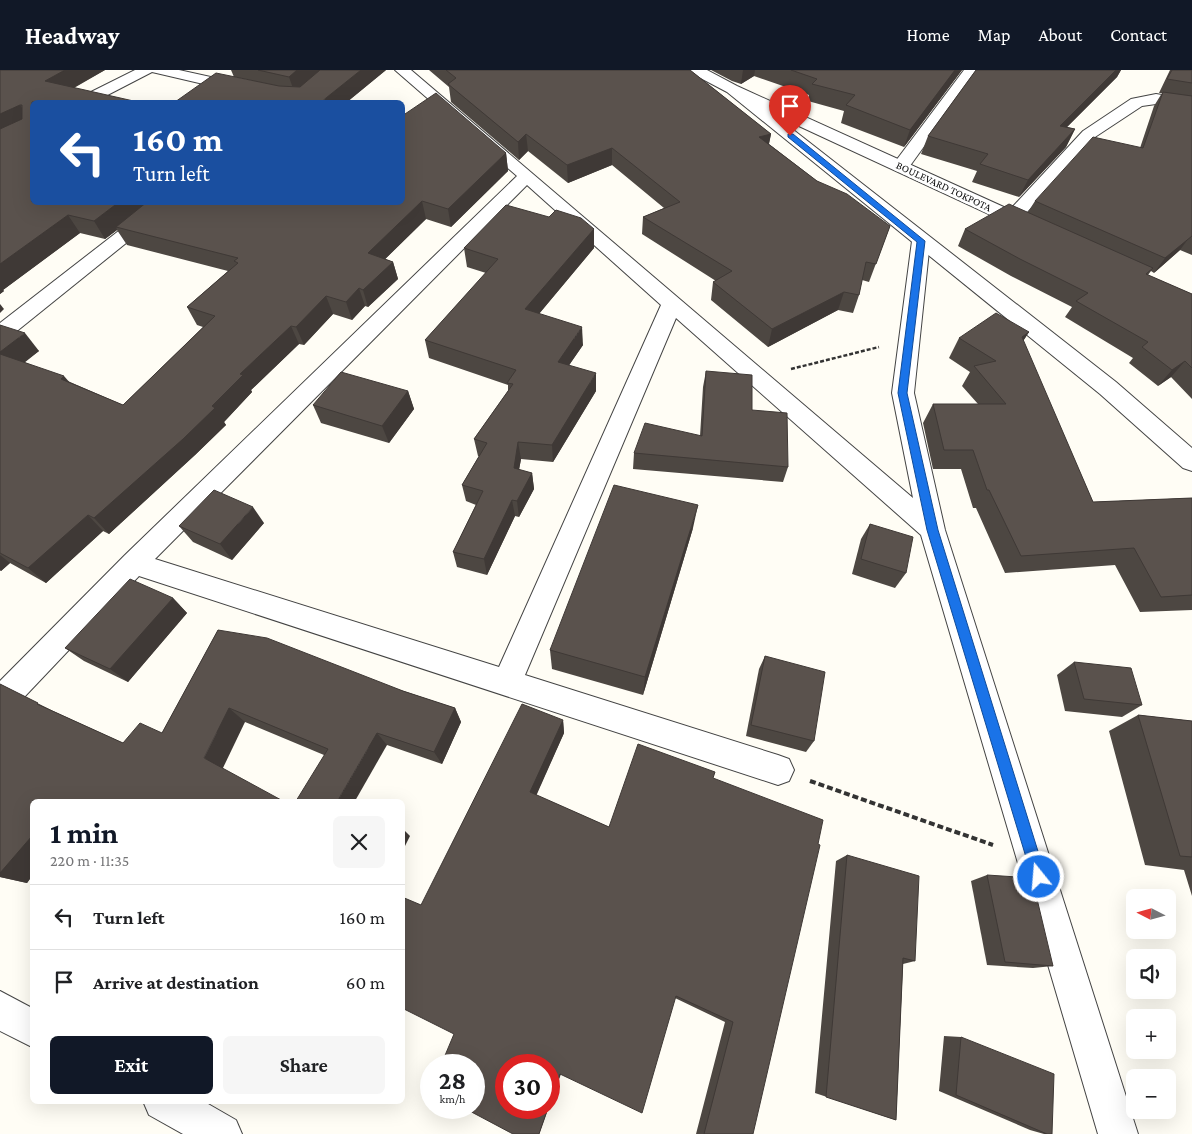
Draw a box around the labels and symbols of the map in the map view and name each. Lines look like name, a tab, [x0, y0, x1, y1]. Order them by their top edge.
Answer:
pin	[769, 85, 811, 136]
street label: BOULEVARD TOKPOTA	[895, 159, 994, 214]
position arrow	[1012, 850, 1064, 902]
north arrow	[1126, 889, 1176, 939]
speed limit sign: 30	[495, 1054, 560, 1119]

